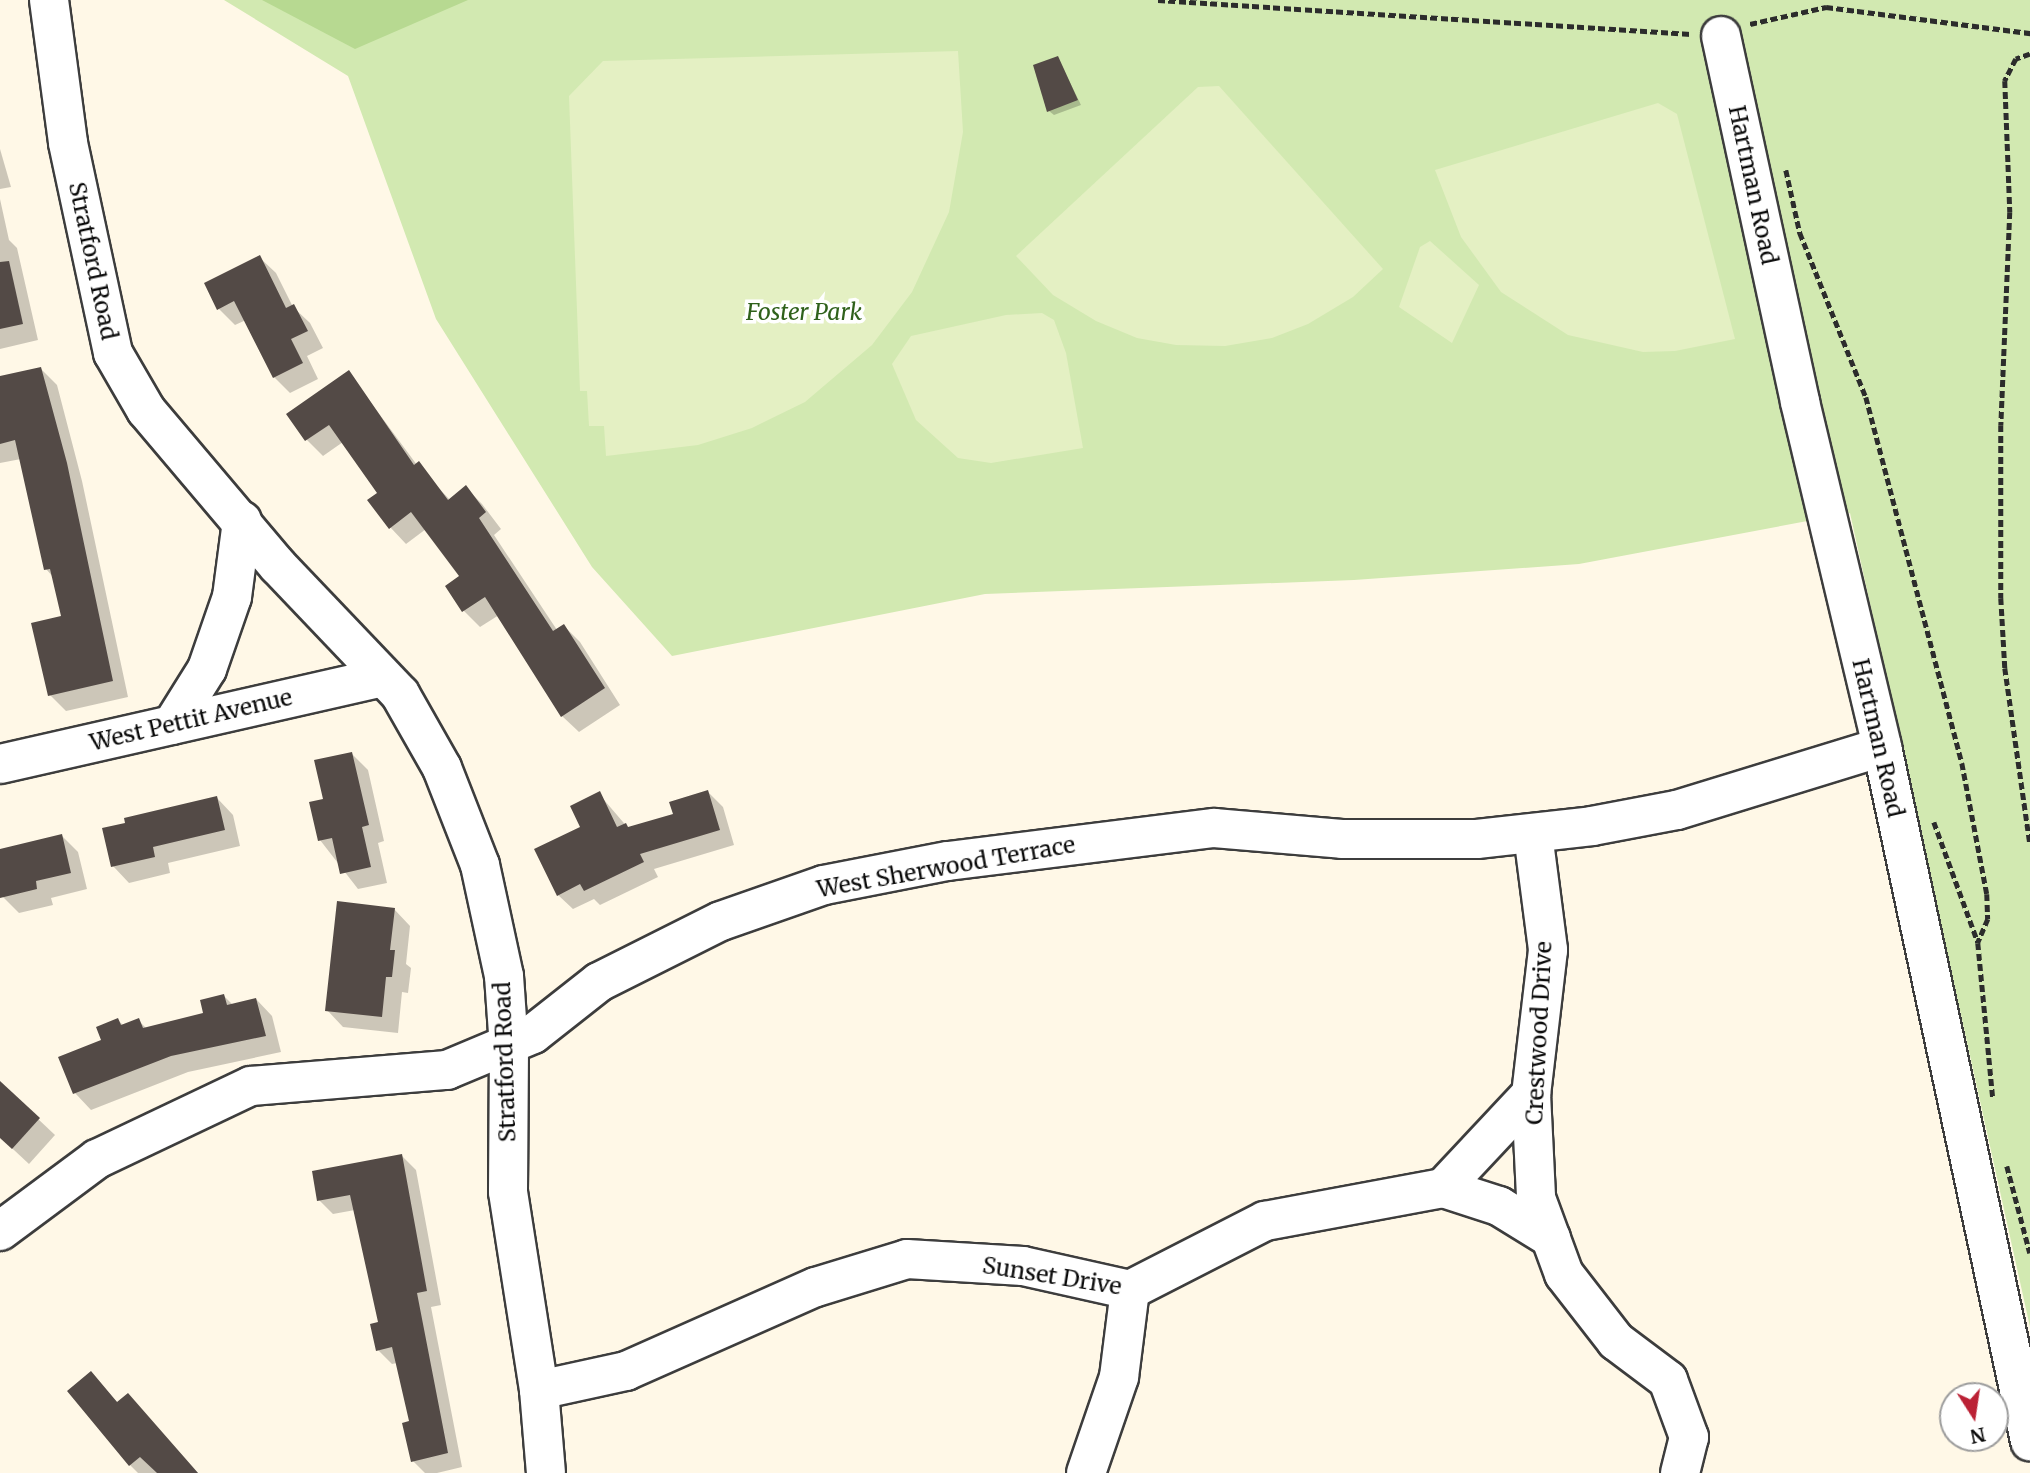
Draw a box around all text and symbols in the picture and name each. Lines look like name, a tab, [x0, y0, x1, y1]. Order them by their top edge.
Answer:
street label: Hartman Road	[1723, 103, 1783, 267]
street label: Stratford Road	[63, 180, 123, 342]
park label: Foster Park	[746, 298, 862, 326]
street label: Hartman Road	[1846, 656, 1910, 820]
street label: West Pettit Avenue	[87, 683, 295, 757]
street label: West Sherwood Terrace	[815, 831, 1077, 903]
street label: Crestwood Drive	[1520, 941, 1558, 1125]
street label: Stratford Road	[488, 981, 522, 1143]
street label: Sunset Drive	[980, 1251, 1124, 1301]
north arrow	[1939, 1382, 2009, 1452]
text: N	[1968, 1422, 1988, 1449]

